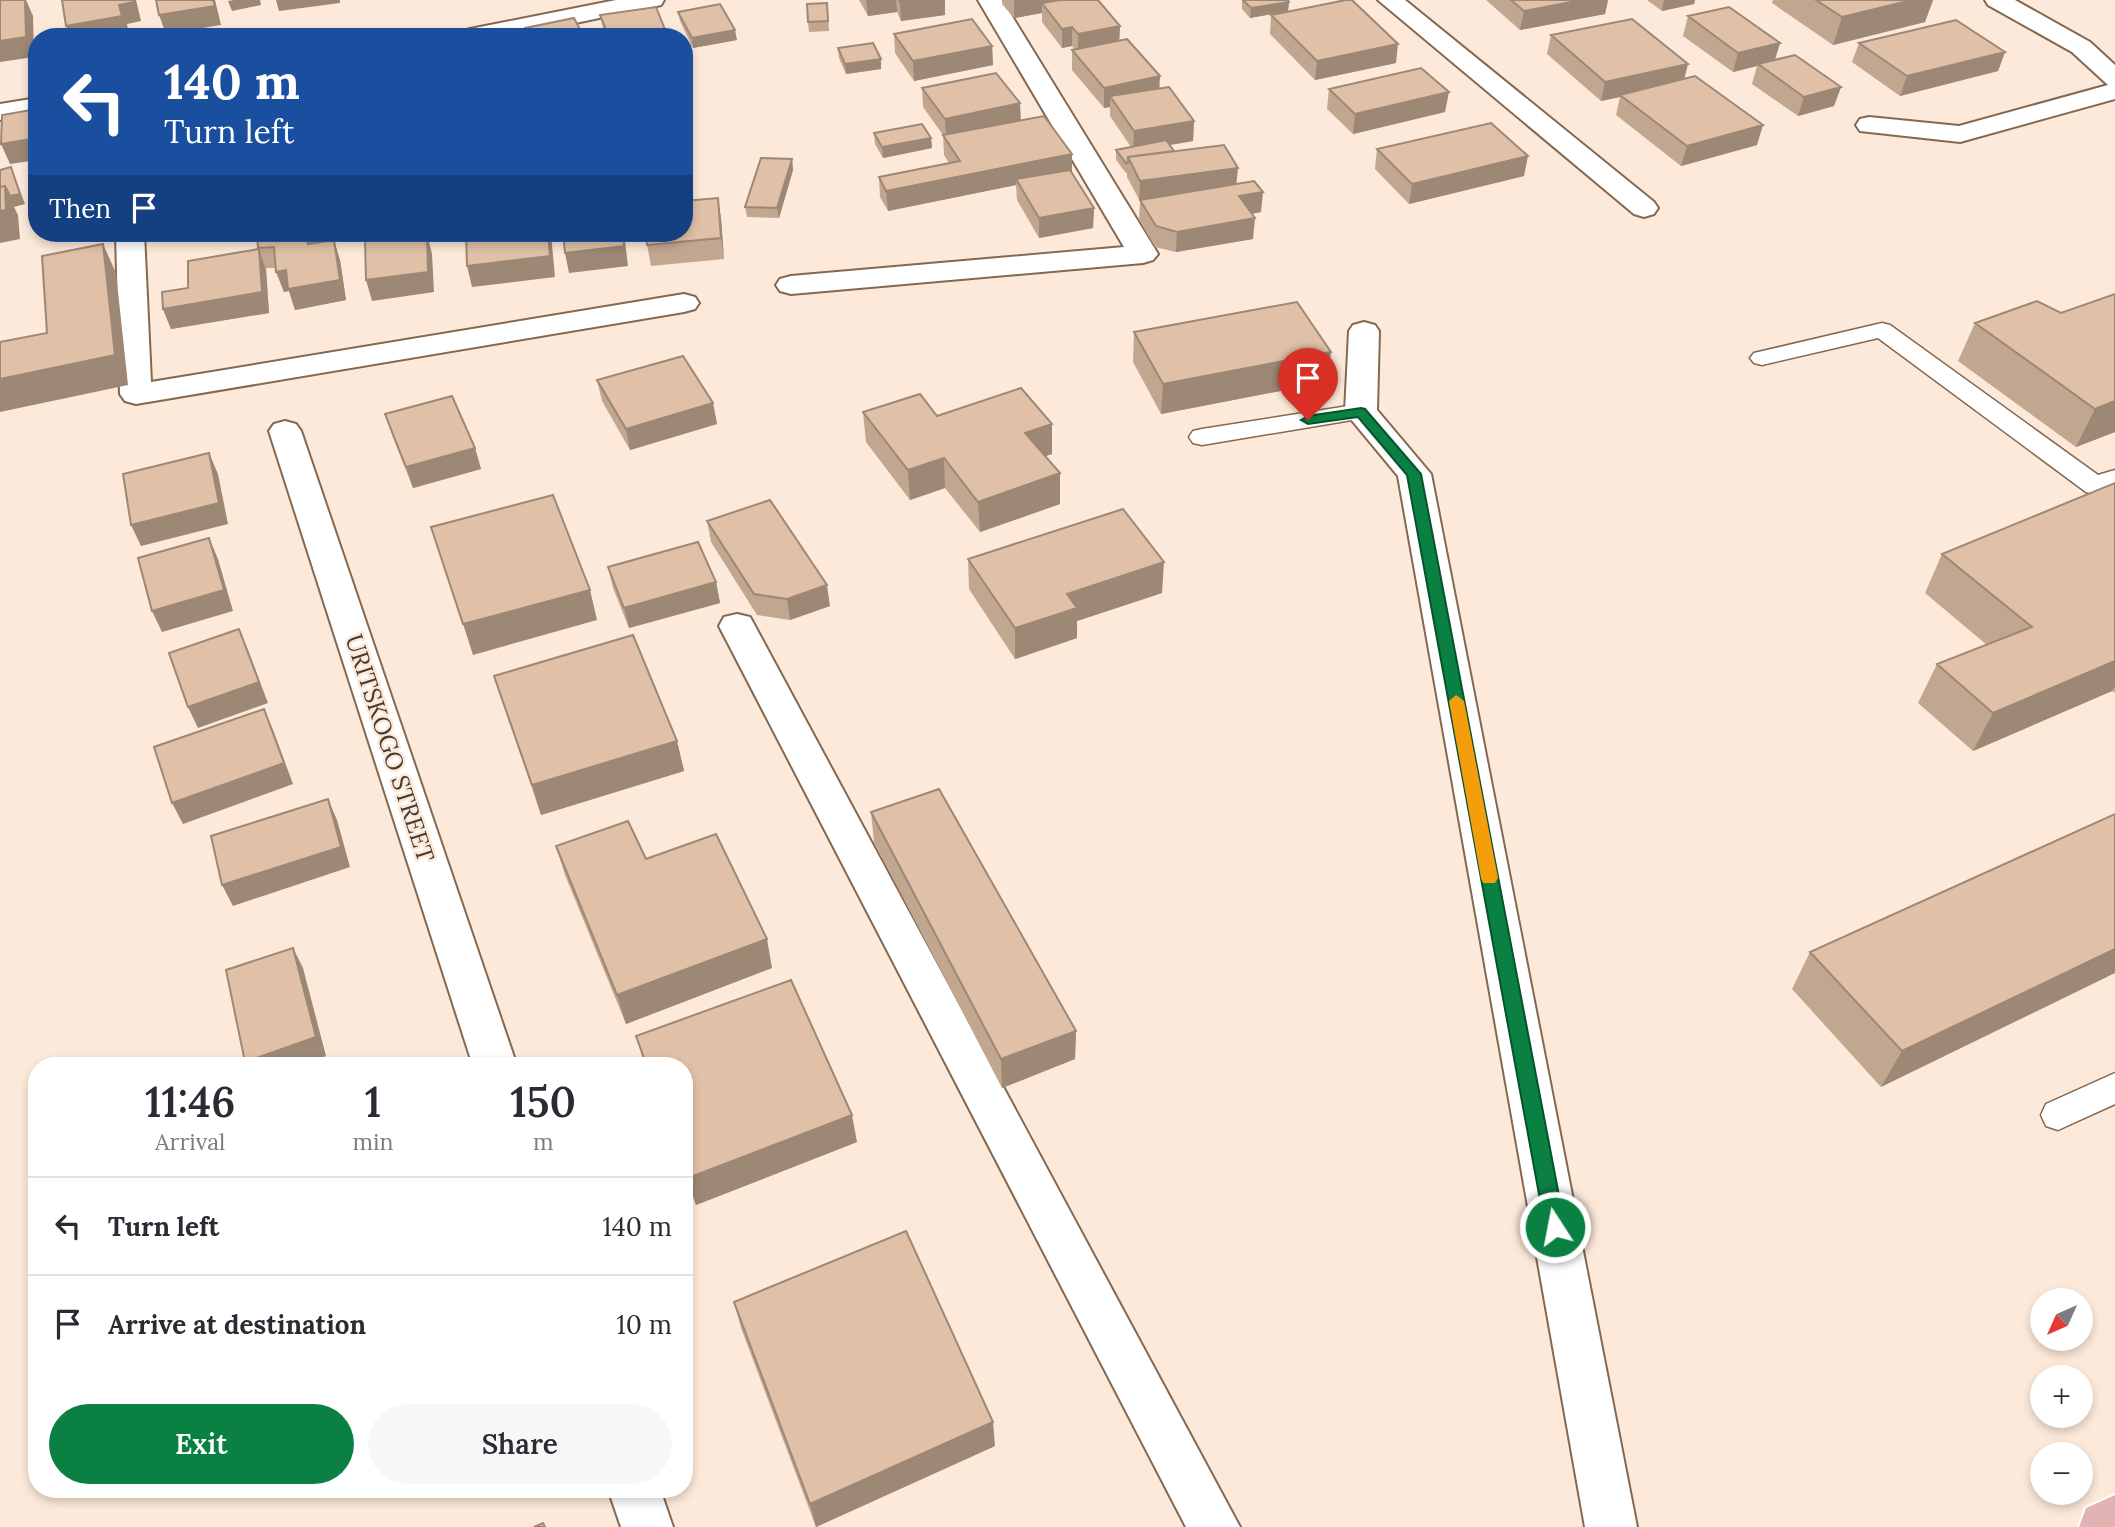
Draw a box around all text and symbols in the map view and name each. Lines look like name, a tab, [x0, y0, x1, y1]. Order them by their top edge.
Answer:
text: 140 m	[164, 50, 300, 112]
icon: left	[49, 56, 140, 147]
text: Turn left	[164, 111, 294, 152]
icon: arrive	[125, 189, 163, 227]
text: Then	[49, 192, 111, 225]
pin	[1278, 348, 1338, 420]
icon: arrive	[1289, 359, 1327, 397]
street label: URITSKOGO STREET	[339, 630, 441, 866]
text: 11:46	[145, 1075, 235, 1129]
text: 1	[365, 1075, 381, 1129]
text: 150	[510, 1075, 576, 1129]
text: Arrival	[155, 1127, 225, 1156]
text: min	[352, 1127, 393, 1156]
text: m	[533, 1127, 553, 1156]
position arrow	[1518, 1190, 1592, 1264]
icon: left	[49, 1207, 87, 1245]
text: Turn left	[108, 1210, 219, 1243]
text: 140 m	[602, 1210, 672, 1243]
north arrow	[2030, 1288, 2093, 1351]
map controls	[2030, 1288, 2093, 1505]
icon: arrive	[49, 1305, 87, 1343]
text: Arrive at destination	[108, 1308, 366, 1341]
text: 10 m	[616, 1308, 672, 1341]
button: +	[2030, 1365, 2093, 1428]
button: Exit	[49, 1404, 354, 1484]
button: Share	[368, 1404, 672, 1484]
button: −	[2030, 1442, 2093, 1505]

